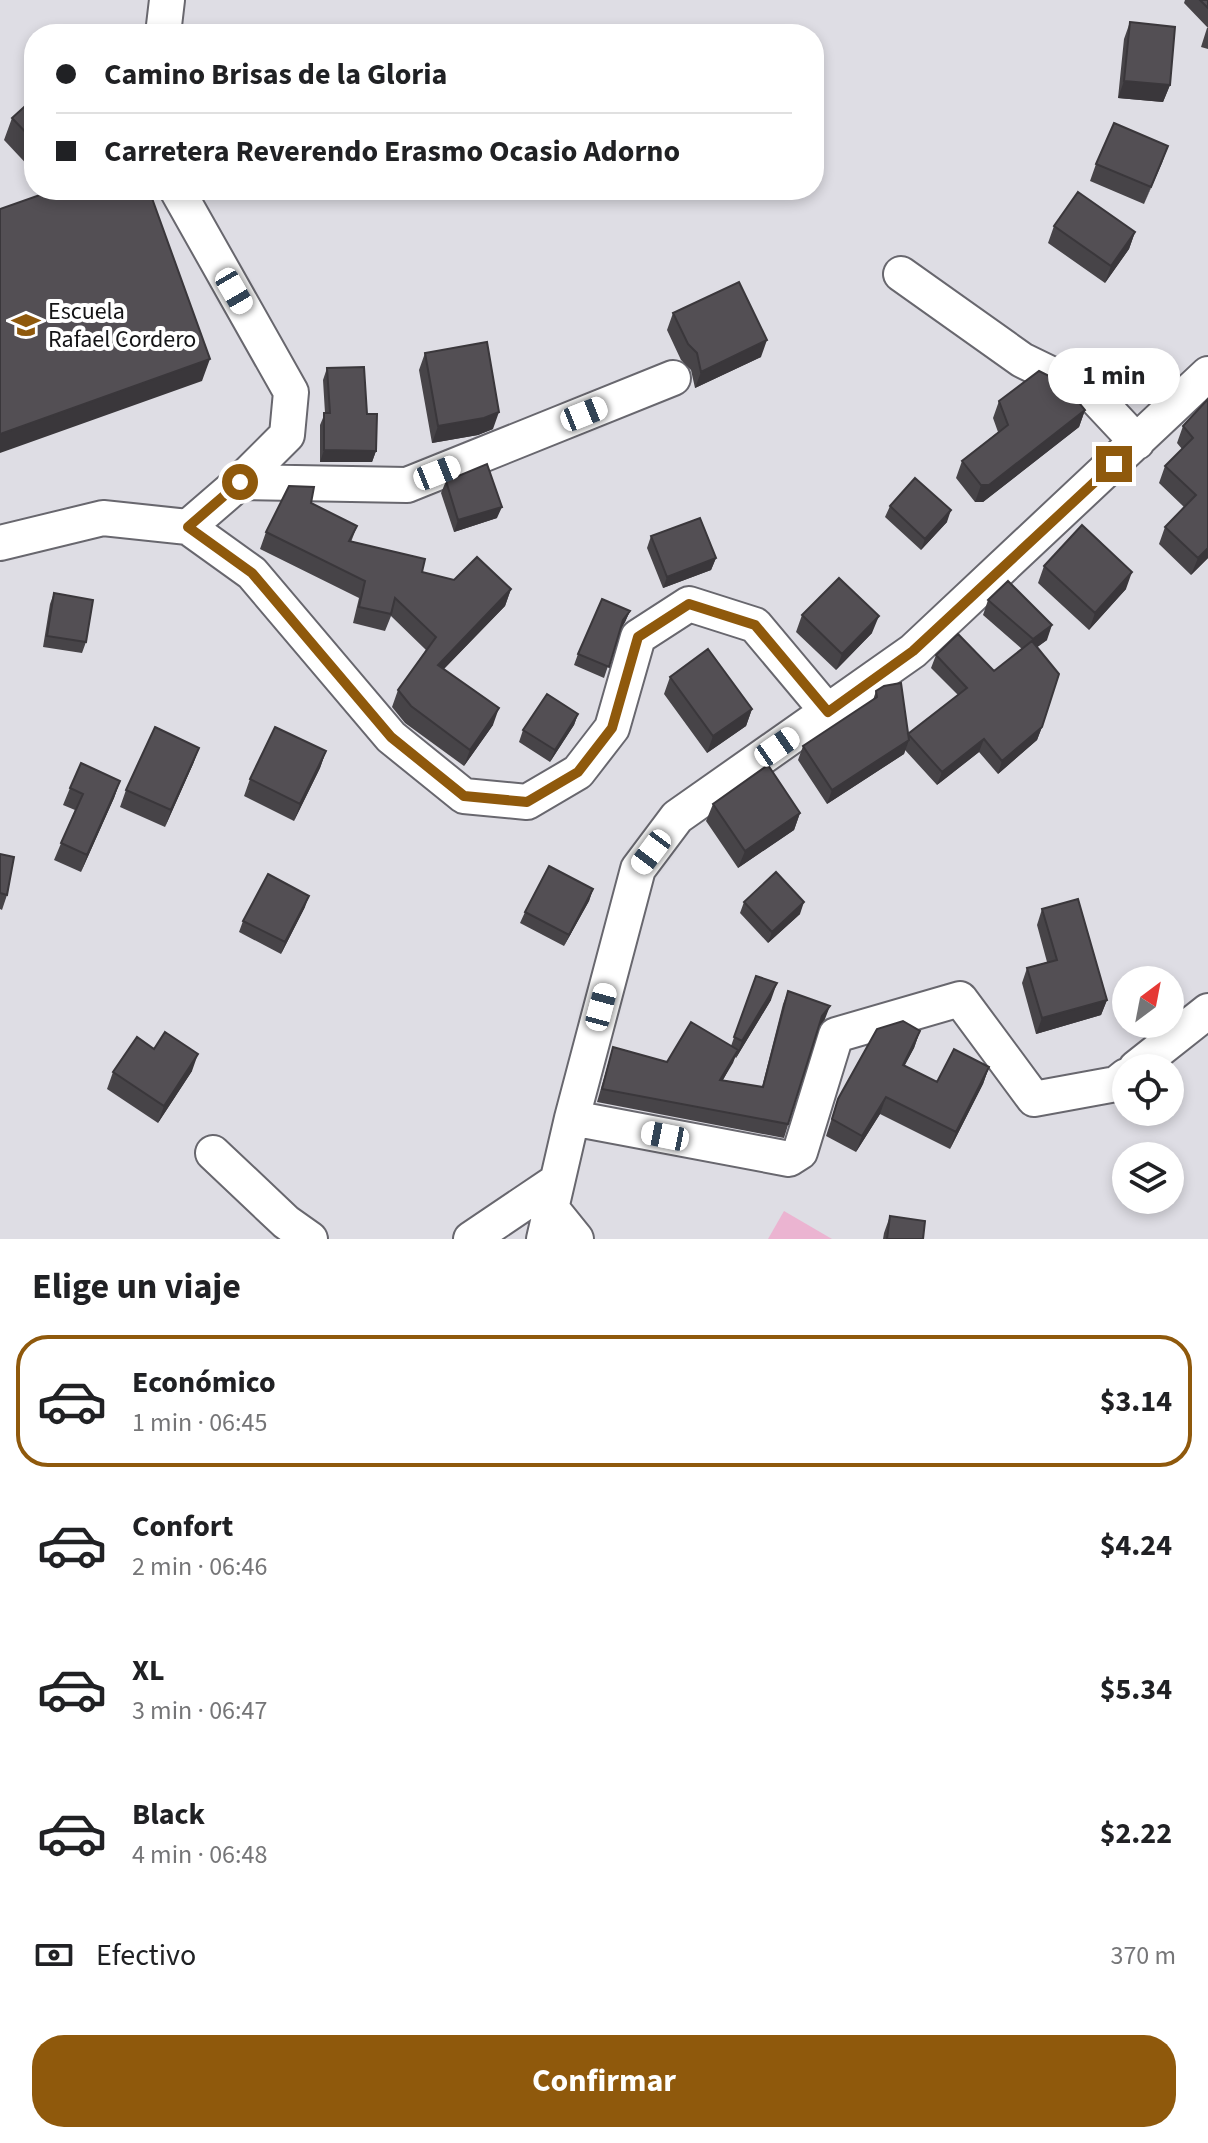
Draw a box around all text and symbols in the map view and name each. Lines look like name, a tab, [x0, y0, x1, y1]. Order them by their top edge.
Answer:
text: Camino Brisas de la Gloria	[104, 53, 447, 96]
text: Carretera Reverendo Erasmo Ocasio Adorno	[104, 130, 680, 173]
car	[212, 264, 256, 318]
place label: Escuela Rafael Cordero	[48, 294, 196, 357]
school or university icon: Escuela Rafael Cordero	[11, 310, 41, 340]
callout: 1 min	[1048, 348, 1180, 404]
text: 1 min	[1082, 357, 1146, 394]
car	[557, 394, 611, 434]
route end	[1096, 446, 1132, 482]
car	[410, 453, 464, 493]
route start	[222, 464, 258, 500]
car	[750, 723, 804, 771]
car	[627, 826, 675, 878]
north arrow	[1112, 966, 1184, 1038]
map controls	[1112, 966, 1184, 1214]
car	[583, 981, 619, 1033]
button: locate	[1112, 1054, 1184, 1126]
car	[639, 1120, 691, 1152]
button: layers	[1112, 1142, 1184, 1214]
text: Elige un viaje	[32, 1261, 241, 1312]
text: Económico	[132, 1361, 276, 1404]
icon: car	[36, 1365, 108, 1437]
text: $3.14	[1100, 1380, 1172, 1423]
text: 1 min · 06:45	[132, 1404, 267, 1441]
text: Confort	[132, 1505, 233, 1548]
icon: car	[36, 1509, 108, 1581]
text: $4.24	[1100, 1524, 1172, 1567]
text: 2 min · 06:46	[132, 1548, 267, 1585]
text: XL	[132, 1649, 165, 1692]
icon: car	[36, 1653, 108, 1725]
text: $5.34	[1100, 1668, 1172, 1711]
text: 3 min · 06:47	[132, 1692, 267, 1729]
text: Black	[132, 1793, 205, 1836]
icon: car	[36, 1797, 108, 1869]
text: $2.22	[1100, 1812, 1172, 1855]
text: 4 min · 06:48	[132, 1836, 267, 1873]
icon: cash	[32, 1933, 76, 1977]
text: Efectivo	[96, 1934, 196, 1977]
text: 370 m	[1110, 1937, 1176, 1974]
button: Confirmar	[32, 2035, 1176, 2127]

